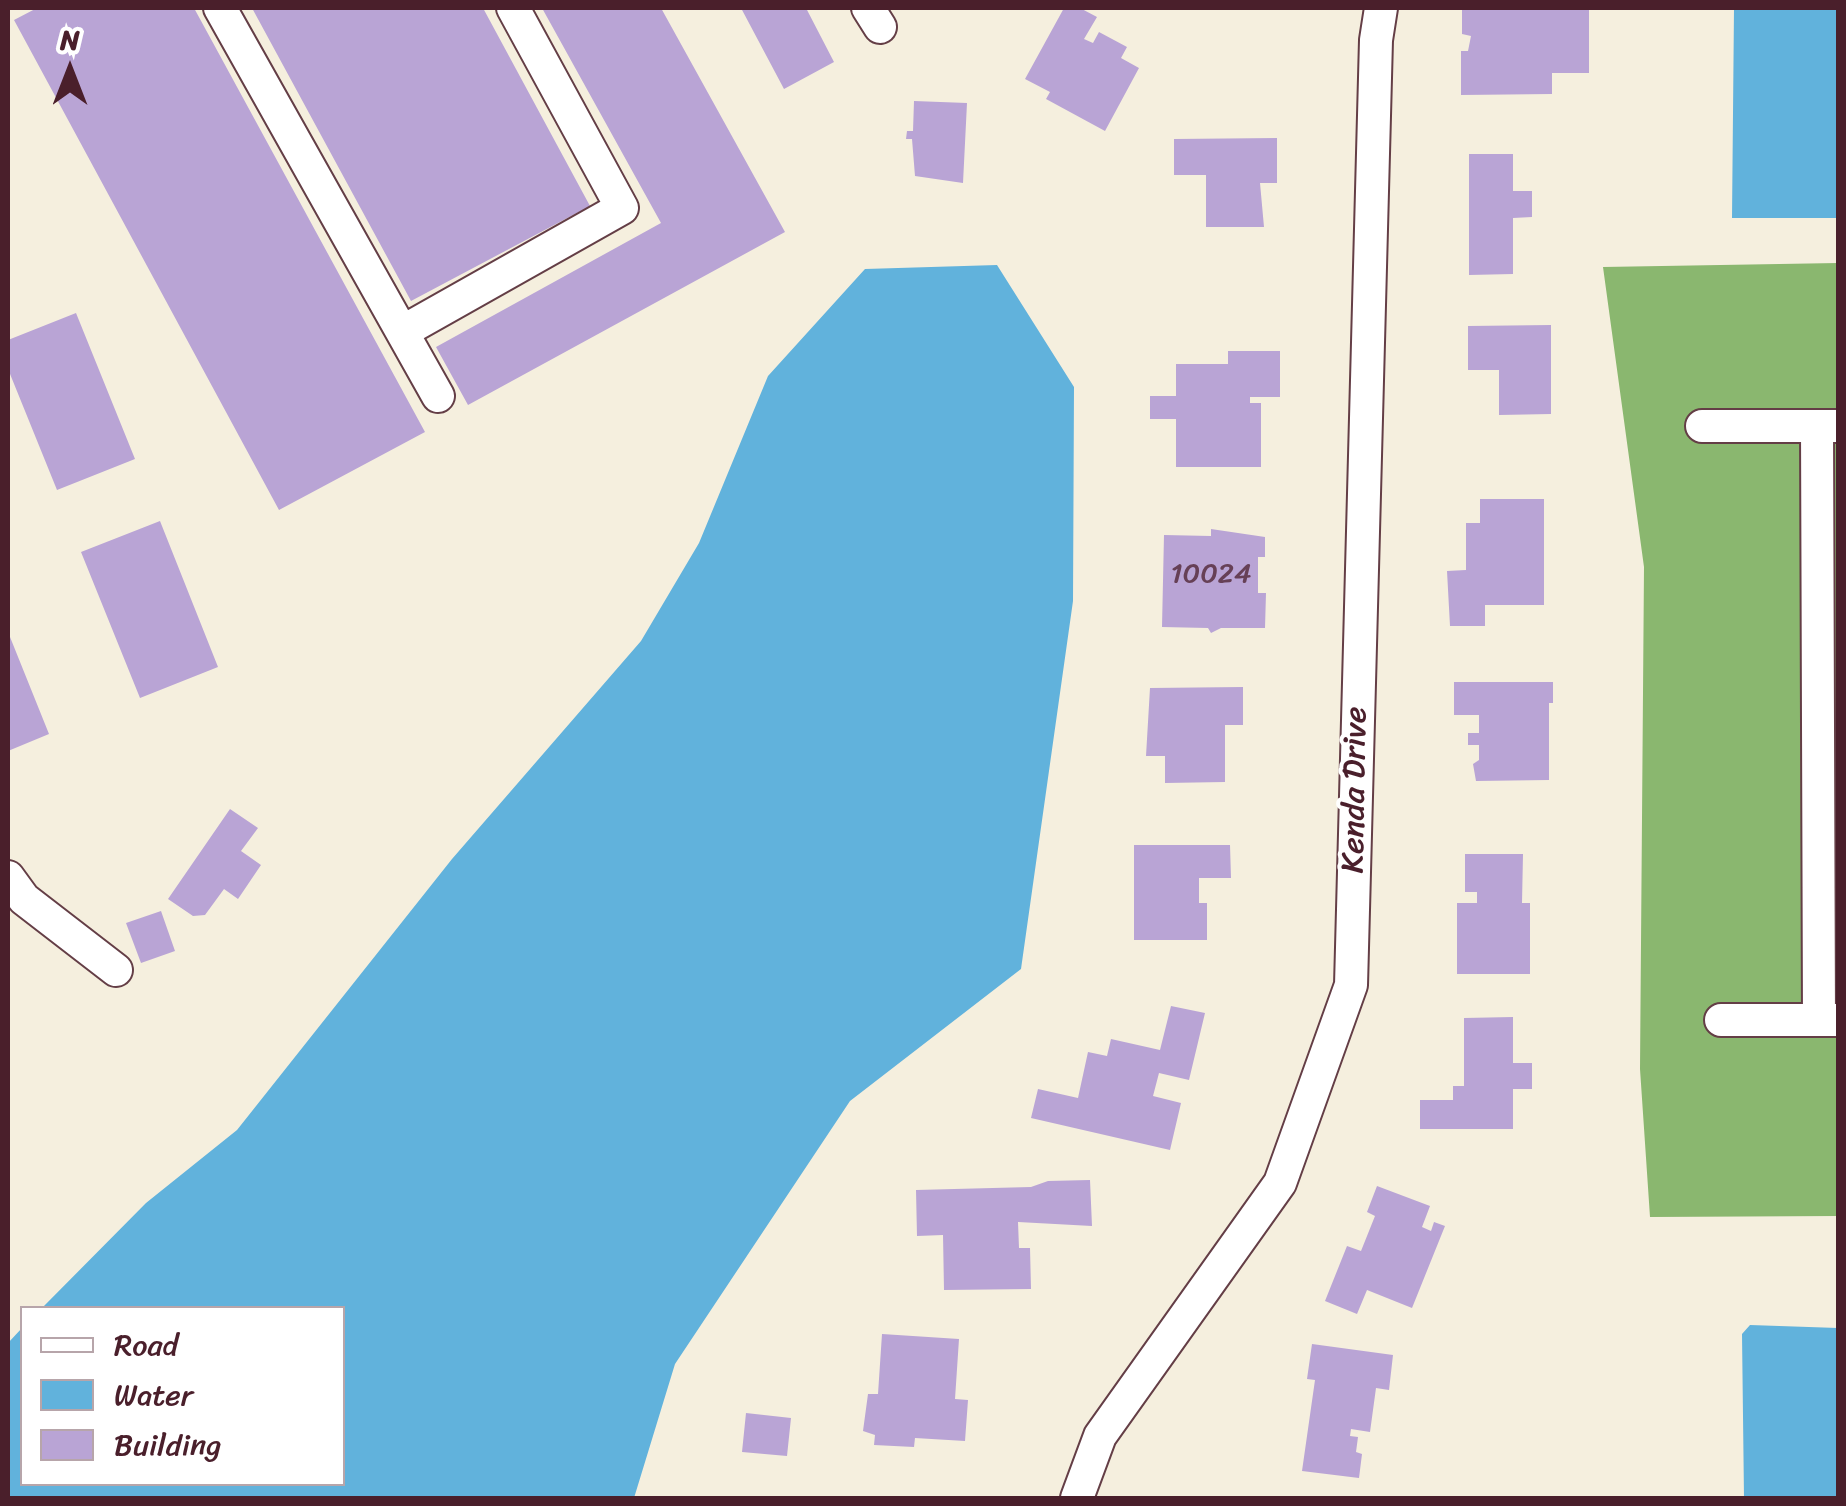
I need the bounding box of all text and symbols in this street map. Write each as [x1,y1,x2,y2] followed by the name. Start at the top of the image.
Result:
[60,15,80,64] text: N
[20,20,120,120] north arrow
[1170,558,1252,592] house number: 10024
[1335,706,1377,874] street label: Kenda Drive
[20,1306,345,1486] legend
[114,1318,178,1372] text: Road
[114,1368,193,1422] text: Water
[114,1418,221,1472] text: Building

